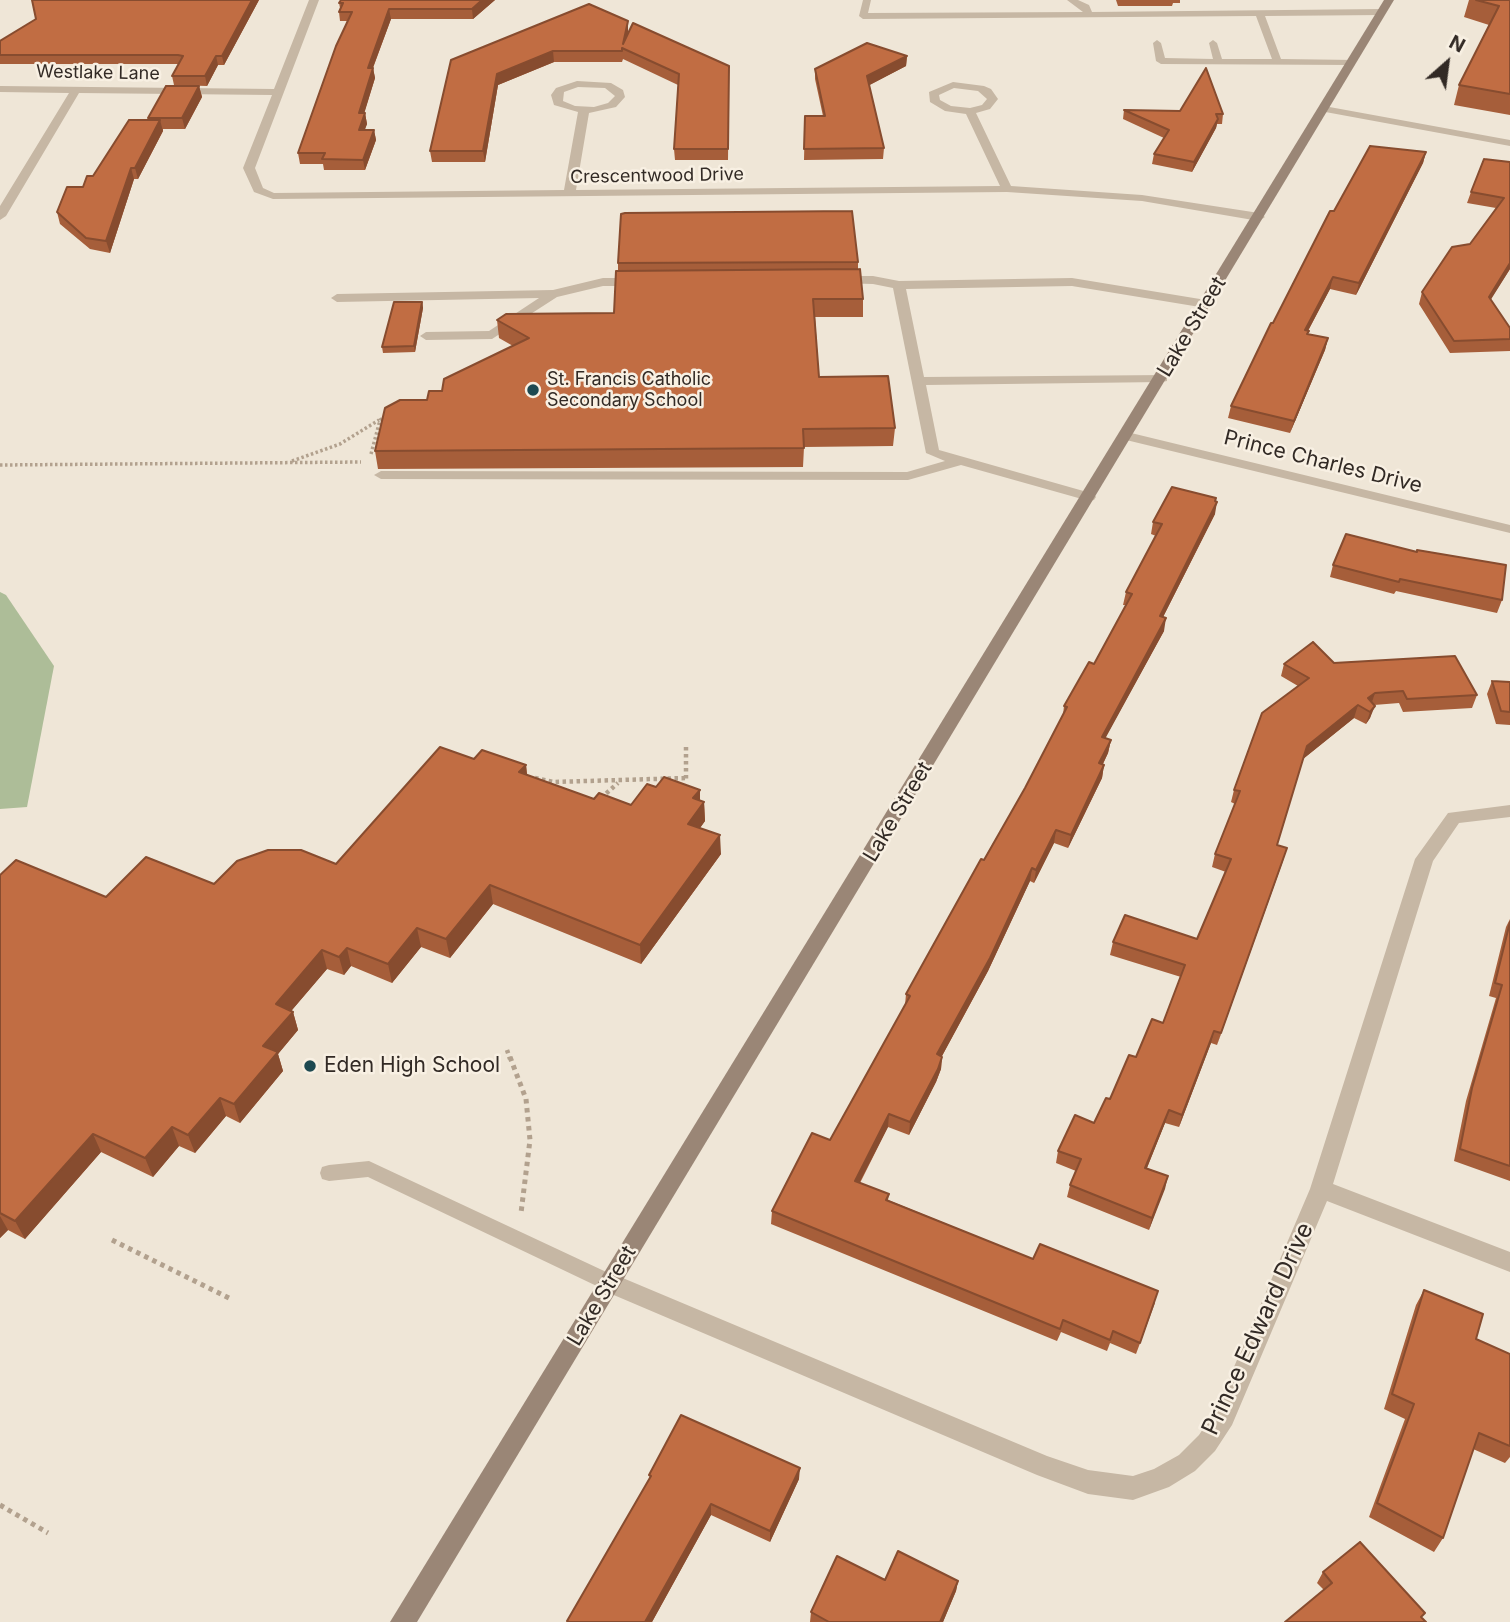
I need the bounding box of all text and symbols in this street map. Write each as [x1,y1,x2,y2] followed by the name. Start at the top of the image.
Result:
[1412,28,1482,98] north arrow
[1445,30,1469,58] text: N
[36,61,160,85] street label: Westlake Lane
[570,164,744,188] street label: Crescentwood Drive
[1152,272,1232,382] street label: Lake Street
[547,369,711,412] place label: St. Francis Catholic Secondary School
[525,382,541,398] marker: St. Francis Catholic Secondary School
[1221,425,1425,499] street label: Prince Charles Drive
[858,757,938,867] street label: Lake Street
[324,1053,500,1079] place label: Eden High School
[302,1058,318,1074] marker: Eden High School
[1196,1218,1320,1440] street label: Prince Edward Drive
[562,1241,642,1351] street label: Lake Street

